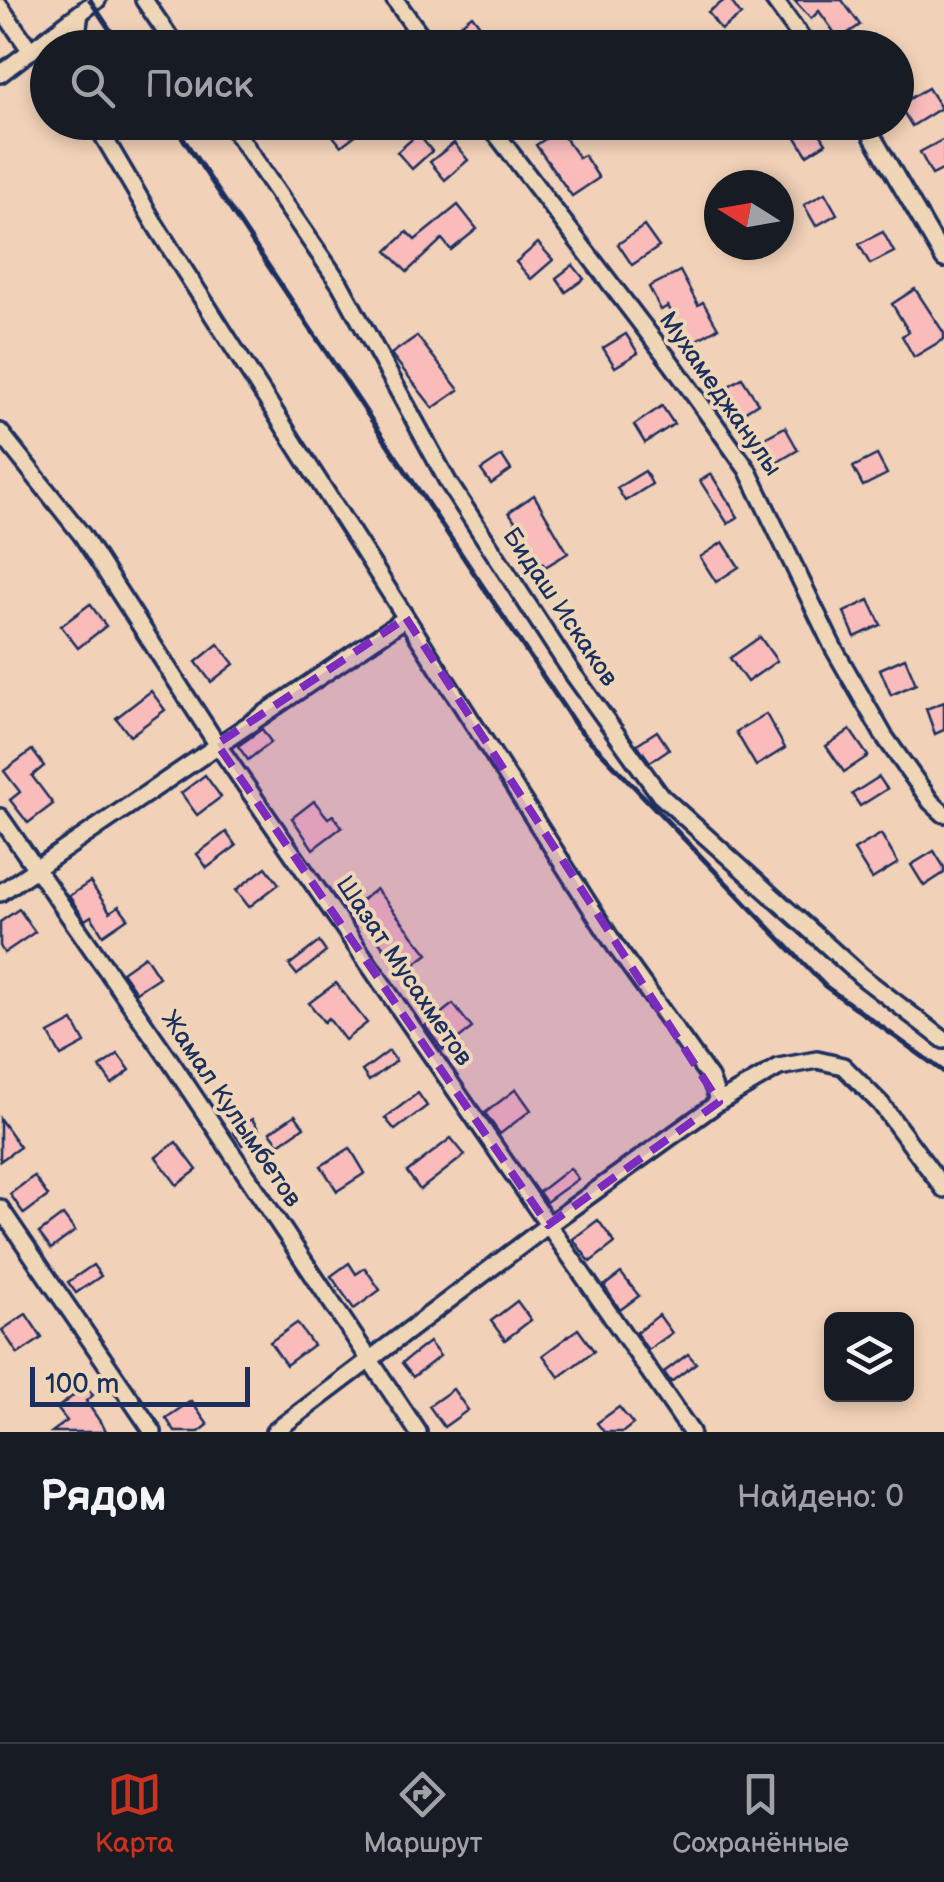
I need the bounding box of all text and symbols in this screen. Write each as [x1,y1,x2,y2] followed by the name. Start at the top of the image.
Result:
[30,30,914,140] search box
[65,58,120,113] icon: search
[145,63,253,108] text: Поиск
[704,170,794,260] north arrow
[652,306,788,482] street label: Мухамеджанулы
[496,522,624,692] street label: Бидаш Искаков
[329,870,479,1072] street label: Шазат Мусахметов
[154,1005,308,1213] street label: Жамал Кулымбетов
[824,1312,914,1402] map controls
[824,1312,914,1402] button: layers
[30,1362,250,1406] scale bar
[45,1368,119,1401] text: 100 m
[40,1472,167,1523] text: Рядом
[737,1478,904,1517] text: Найдено: 0
[95,1767,174,1860] tab: Карта
[363,1767,483,1860] tab: Маршрут
[672,1767,849,1860] tab: Сохранённые

